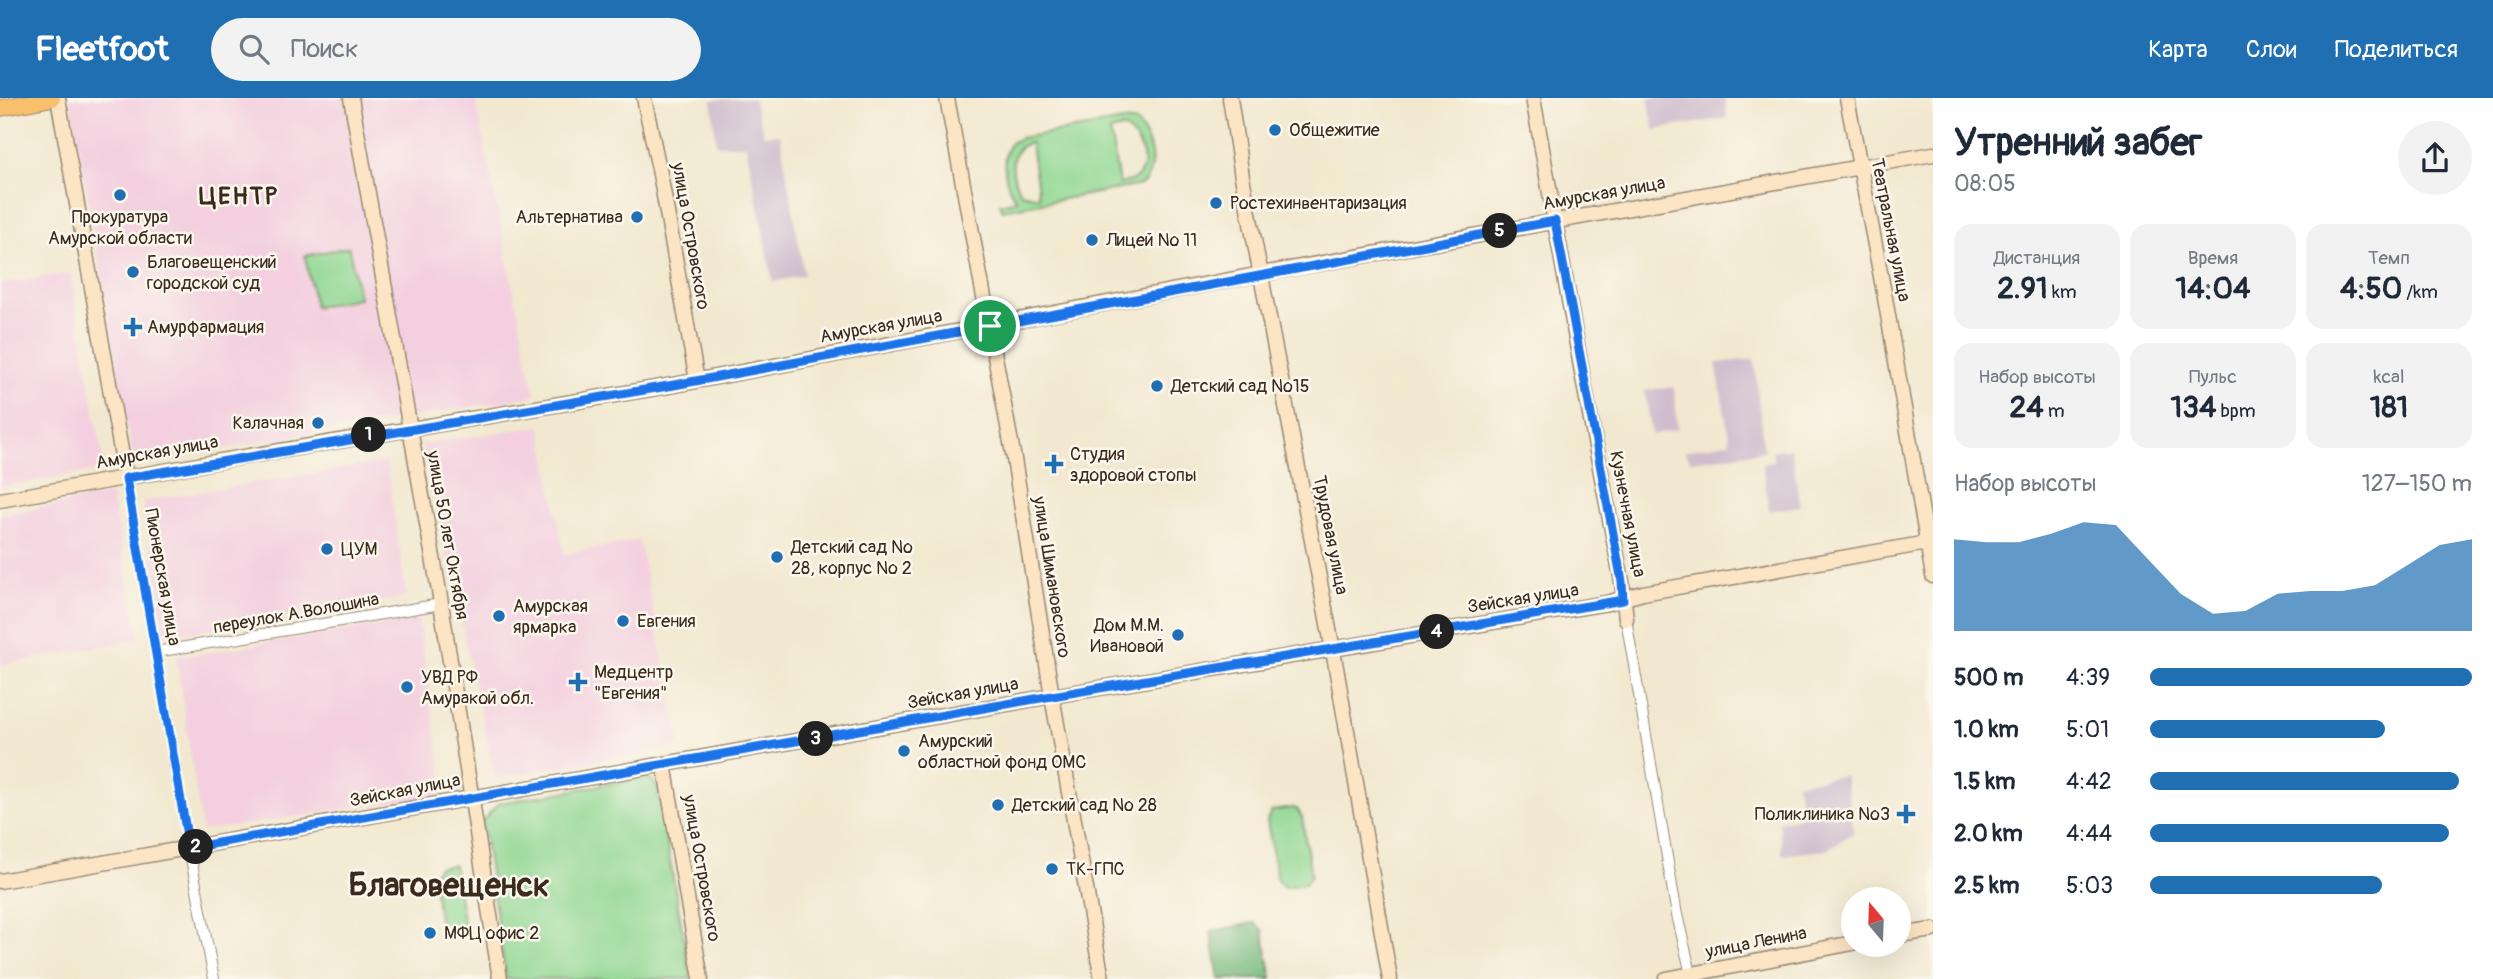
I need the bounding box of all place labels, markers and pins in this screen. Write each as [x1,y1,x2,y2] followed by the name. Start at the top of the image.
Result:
[1289,119,1380,142] place label: Общежитие
[1267,122,1283,138] marker: Общежитие
[112,187,128,203] marker: Прокуратура Амурской области
[1230,192,1407,215] place label: Ростехинвентаризация
[1208,195,1224,211] marker: Ростехинвентаризация
[48,206,192,250] place label: Прокуратура Амурской области
[516,206,623,229] place label: Альтернатива
[629,209,645,225] marker: Альтернатива
[1482,214,1518,248] pin: 5
[1105,229,1197,252] place label: Лицей № 11
[1084,232,1100,248] marker: Лицей № 11
[147,251,277,295] place label: Благовещенский городской суд
[125,264,141,280] marker: Благовещенский городской суд
[960,296,1020,356] pin
[147,316,264,339] place label: Амурфармация
[125,319,141,335] marker: Амурфармация
[1170,375,1310,398] place label: Детский сад №15
[1149,378,1165,394] marker: Детский сад №15
[233,412,304,435] place label: Калачная
[310,415,326,431] marker: Калачная
[352,418,386,452] pin: 1
[1070,443,1197,487] place label: Студия здоровой стопы
[1044,454,1064,474] marker: Студия здоровой стопы
[790,536,913,580] place label: Детский сад № 28, корпус № 2
[341,538,378,561] place label: ЦУМ
[319,541,335,557] marker: ЦУМ
[769,549,785,565] marker: Детский сад № 28, корпус № 2
[513,595,588,639] place label: Амурская ярмарка
[491,608,507,624] marker: Амурская ярмарка
[637,610,696,633] place label: Евгения
[615,613,631,629] marker: Евгения
[1090,614,1164,658] place label: Дом М.М. Ивановой
[1420,614,1454,650] pin: 4
[1170,627,1186,643] marker: Дом М.М. Ивановой
[594,661,673,705] place label: Медцентр "Евгения"
[421,666,534,710] place label: УВД РФ Амуракой обл.
[568,672,588,692] marker: Медцентр "Евгения"
[399,679,415,695] marker: УВД РФ Амуракой обл.
[798,722,834,756] pin: 3
[918,730,1086,774] place label: Амурский областной фонд ОМС
[896,743,912,759] marker: Амурский областной фонд ОМС
[1011,794,1157,817] place label: Детский сад № 28
[990,797,1006,813] marker: Детский сад № 28
[1755,803,1890,826] place label: Поликлиника №3
[1896,804,1916,824] marker: Поликлиника №3
[178,830,214,864] pin: 2
[1066,858,1125,881] place label: ТК-ГПС
[1044,861,1060,877] marker: ТК-ГПС
[444,922,539,945] place label: МФЦ офис 2
[422,925,438,941] marker: МФЦ офис 2

